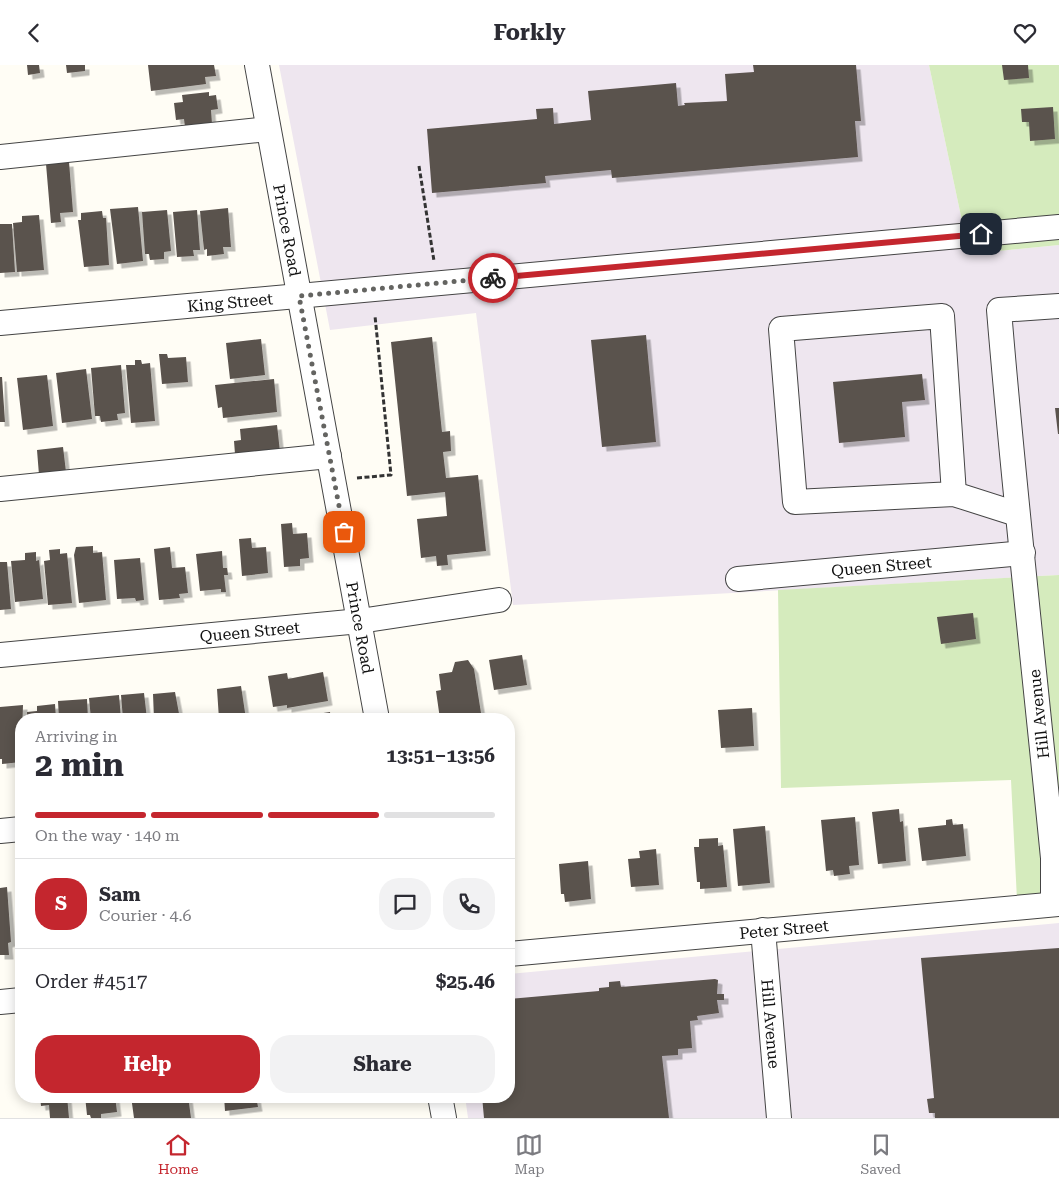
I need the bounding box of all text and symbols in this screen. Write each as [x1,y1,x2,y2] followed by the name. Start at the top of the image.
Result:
[20,19,48,47] icon: back
[1011,19,1039,47] icon: heart
[493,20,566,45] text: Forkly
[270,183,305,278] street label: Prince Road
[960,213,1002,255] pin
[967,220,995,248] icon: home
[468,253,518,303] courier
[479,264,507,292] icon: bike
[186,289,274,315] street label: King Street
[323,511,365,553] pin
[330,518,358,546] icon: bag
[830,552,932,580] street label: Queen Street
[342,580,378,675] street label: Prince Road
[199,617,301,646] street label: Queen Street
[1025,668,1053,760] street label: Hill Avenue
[35,727,118,746] text: Arriving in
[386,744,495,767] text: 13:51–13:56
[35,746,124,784] text: 2 min
[35,826,180,845] text: On the way · 140 m
[379,878,431,930] button: chat
[443,878,495,930] button: phone
[99,883,141,906] text: Sam
[55,892,67,915] text: S
[99,906,192,925] text: Courier · 4.6
[738,915,830,943] street label: Peter Street
[35,970,147,993] text: Order #4517
[436,970,495,993] text: $25.46
[758,978,784,1069] street label: Hill Avenue
[35,1035,260,1093] button: Help
[270,1035,495,1093] button: Share
[158,1131,199,1177] tab: Home
[515,1131,544,1177] tab: Map
[860,1131,901,1177] tab: Saved

